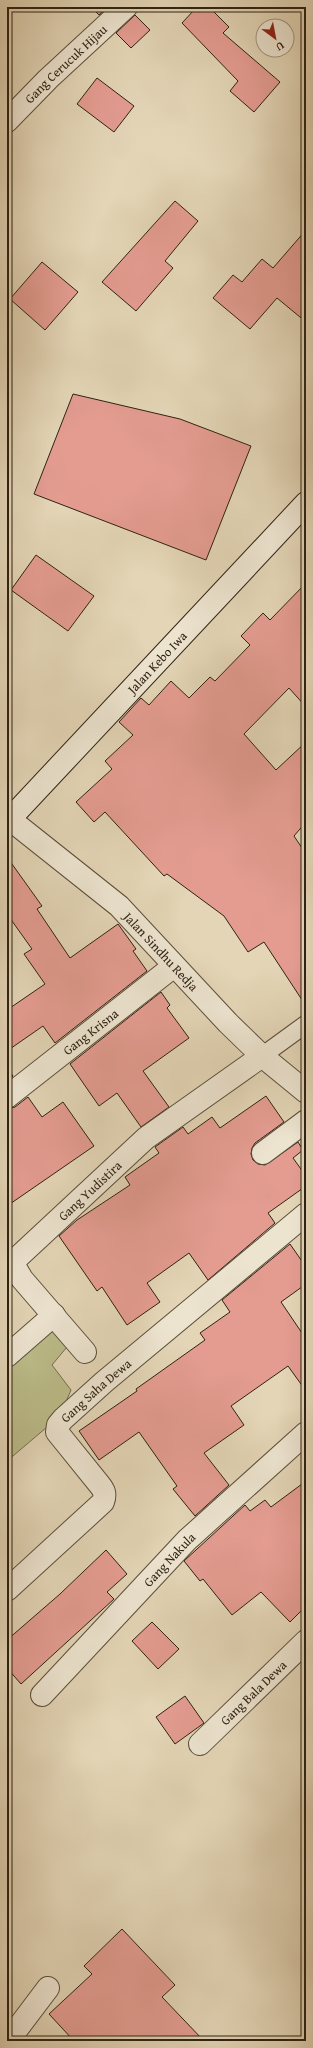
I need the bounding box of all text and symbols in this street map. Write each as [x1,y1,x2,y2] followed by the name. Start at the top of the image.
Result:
[255,18,295,58] north arrow
[20,20,111,108] street label: Gang Cerucuk Hijau
[272,38,288,56] text: U
[122,626,192,700] street label: Jalan Kebo Iwa
[118,906,203,996] street label: Jalan Sindhu Redja
[59,1004,123,1060] street label: Gang Krisna
[54,1156,127,1225] street label: Gang Yudistira
[56,1354,136,1427] street label: Gang Saha Dewa
[139,1527,200,1591] street label: Gang Nakula
[216,1655,291,1730] street label: Gang Bala Dewa

